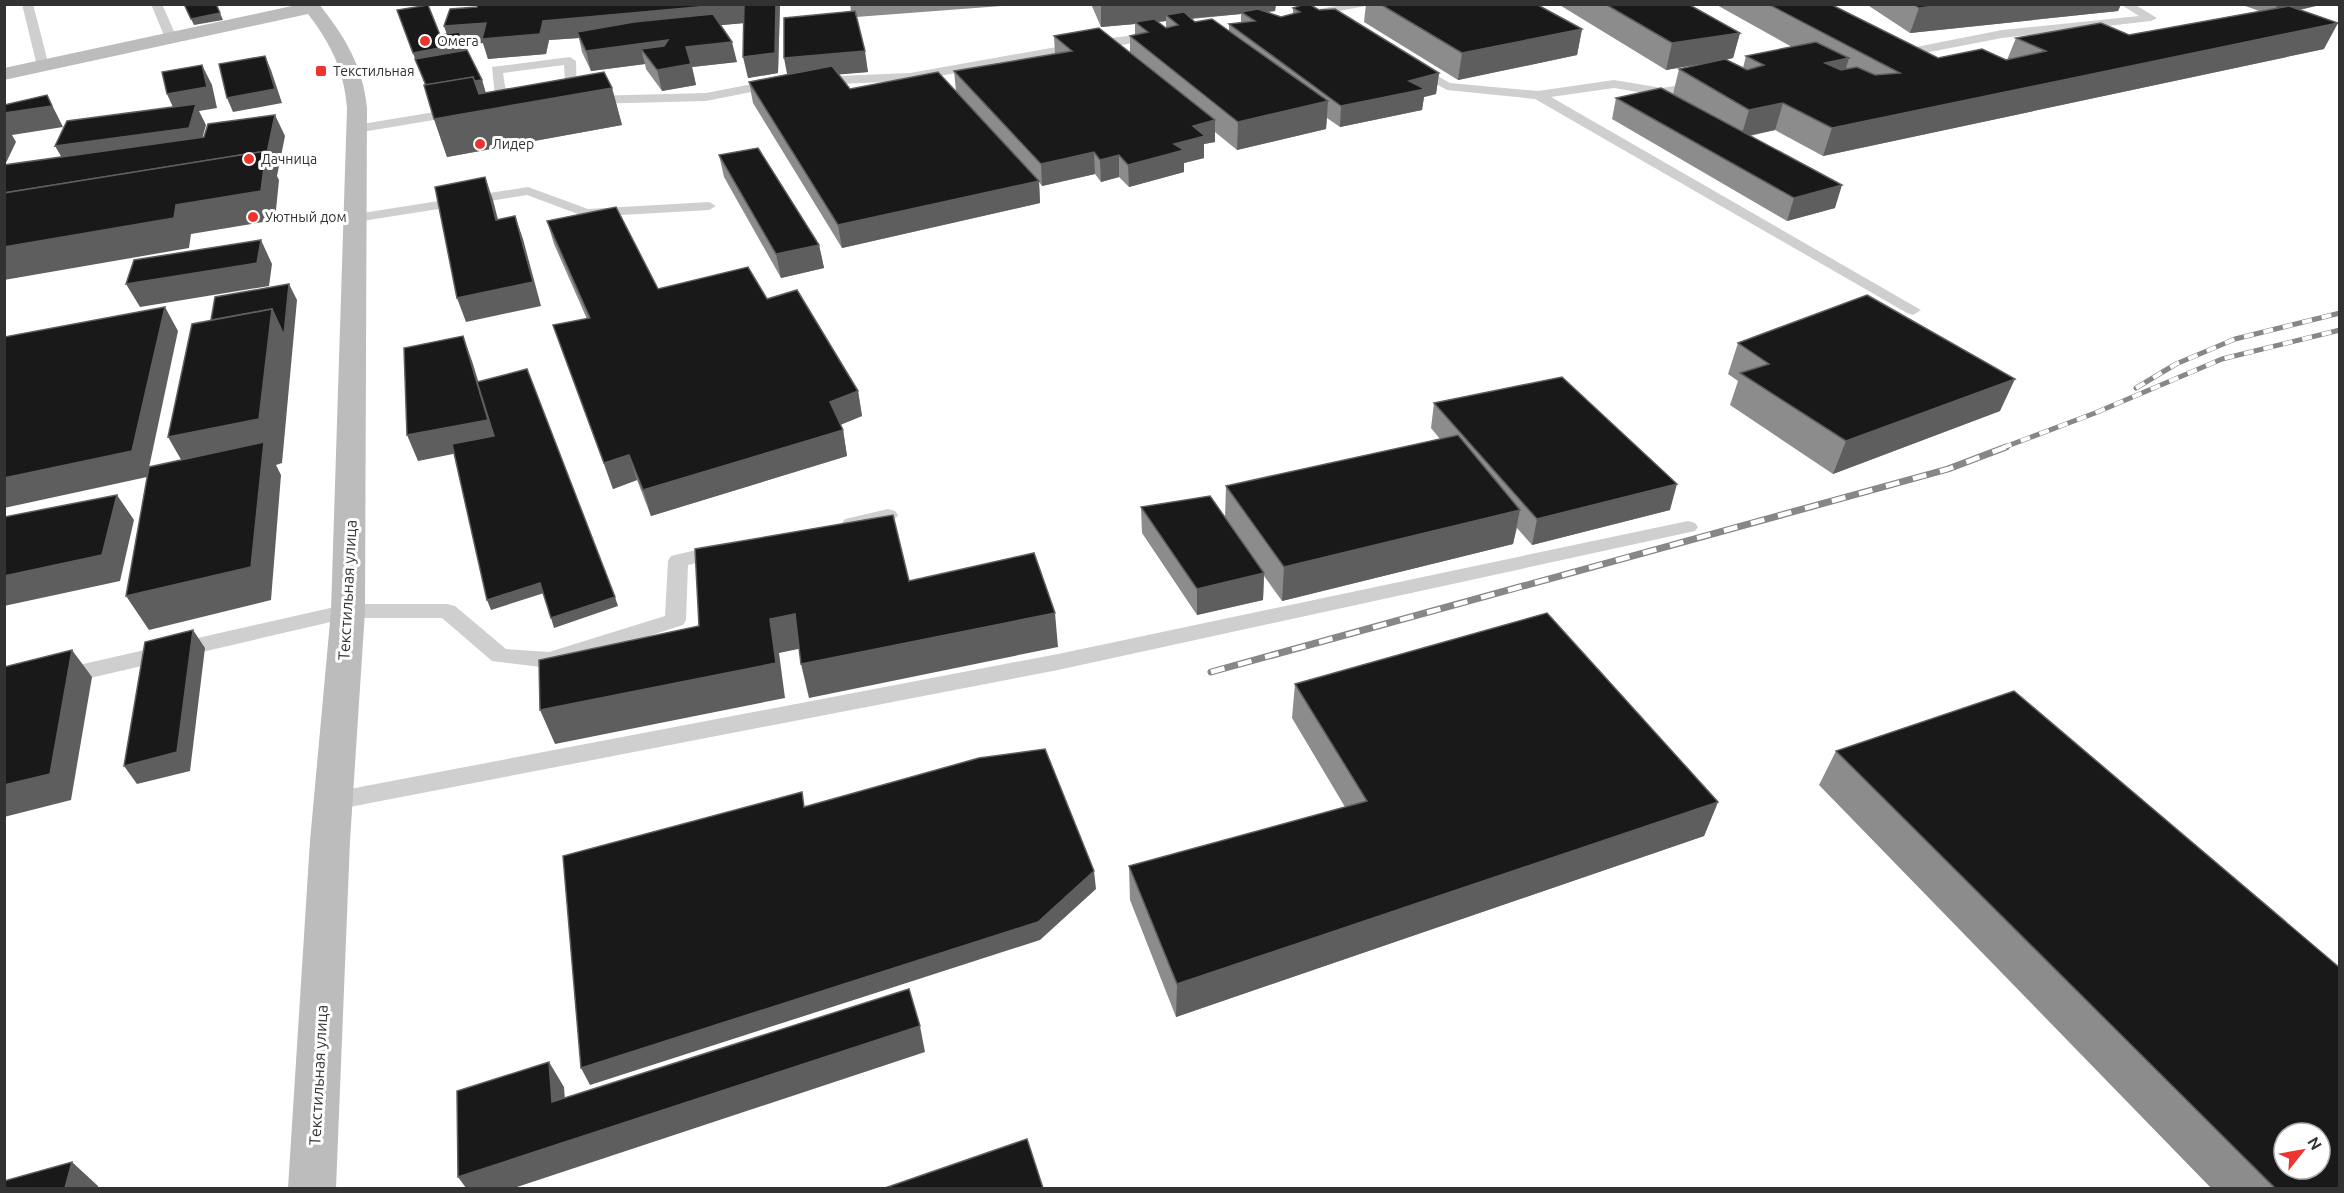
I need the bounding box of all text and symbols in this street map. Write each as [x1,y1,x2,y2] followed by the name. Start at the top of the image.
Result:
[437,33,479,49] place label: Омега
[418,34,432,48] marker: Омега
[333,63,414,79] place label: Текстильная
[314,64,328,78] marker: Текстильная
[492,136,534,152] place label: Лидер
[473,137,487,151] marker: Лидер
[261,151,317,167] place label: Дачница
[242,152,256,166] marker: Дачница
[265,209,347,225] place label: Уютный дом
[246,210,260,224] marker: Уютный дом
[334,519,360,661] street label: Текстильная улица
[305,1004,331,1146] street label: Текстильная улица
[2272,1121,2332,1181] north arrow
[2304,1134,2326,1153] text: N

